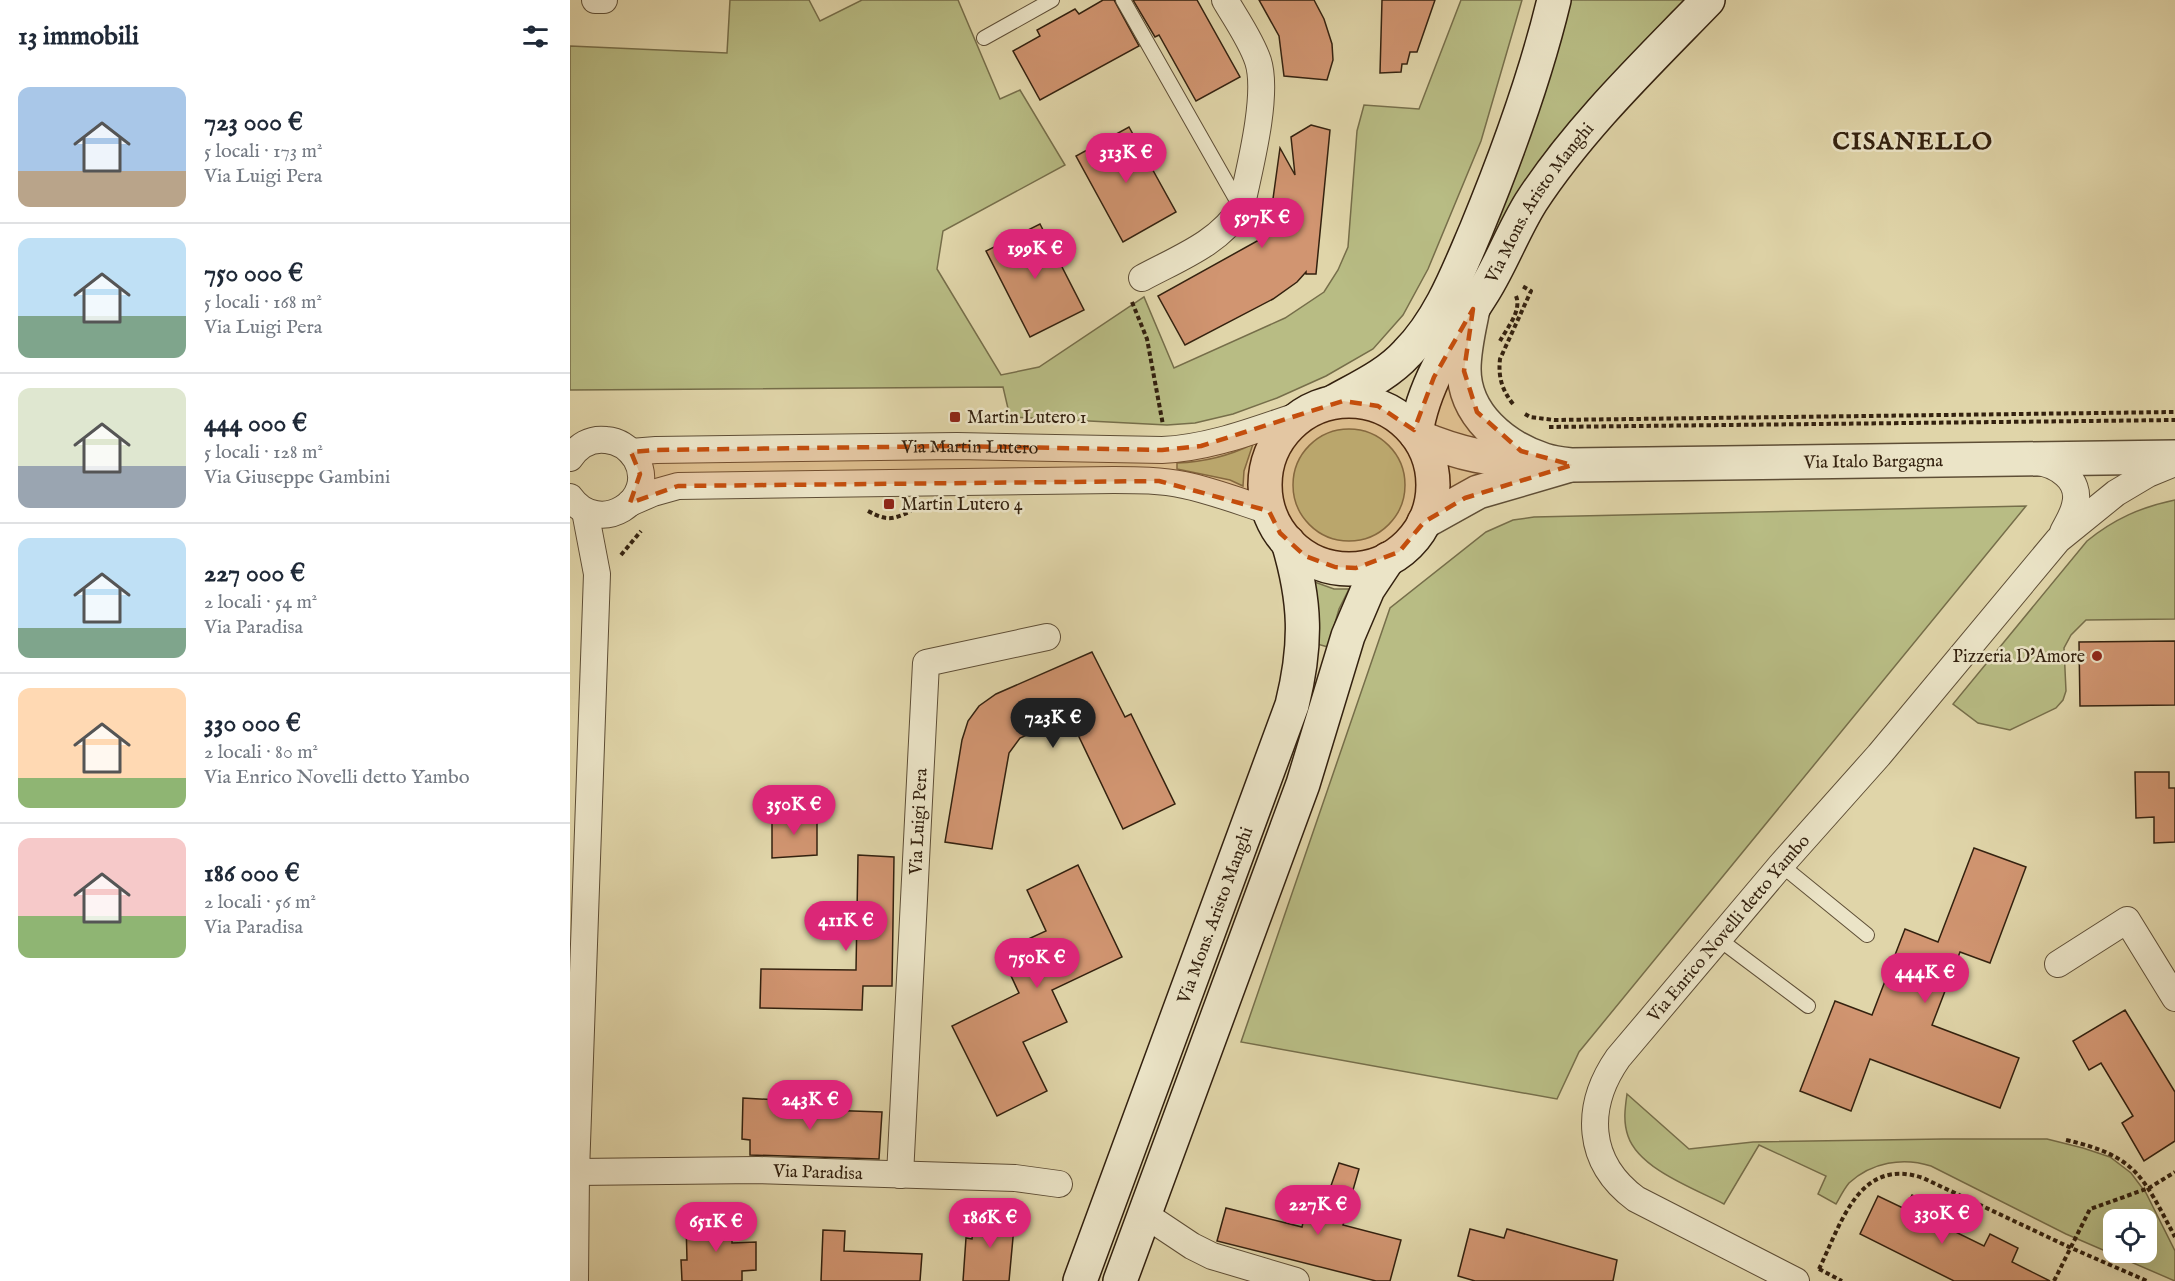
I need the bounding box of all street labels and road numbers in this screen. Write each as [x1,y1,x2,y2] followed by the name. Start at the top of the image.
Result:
[1480,118,1600,289] street label: Via Mons. Aristo Manghi
[900,436,1039,461] street label: Via Martin Lutero
[1802,450,1943,475] street label: Via Italo Bargagna
[905,767,934,876] street label: Via Luigi Pera
[1173,824,1259,1008] street label: Via Mons. Aristo Manghi
[1643,830,1816,1028] street label: Via Enrico Novelli detto Yambo
[772,1160,863,1186] street label: Via Paradisa

